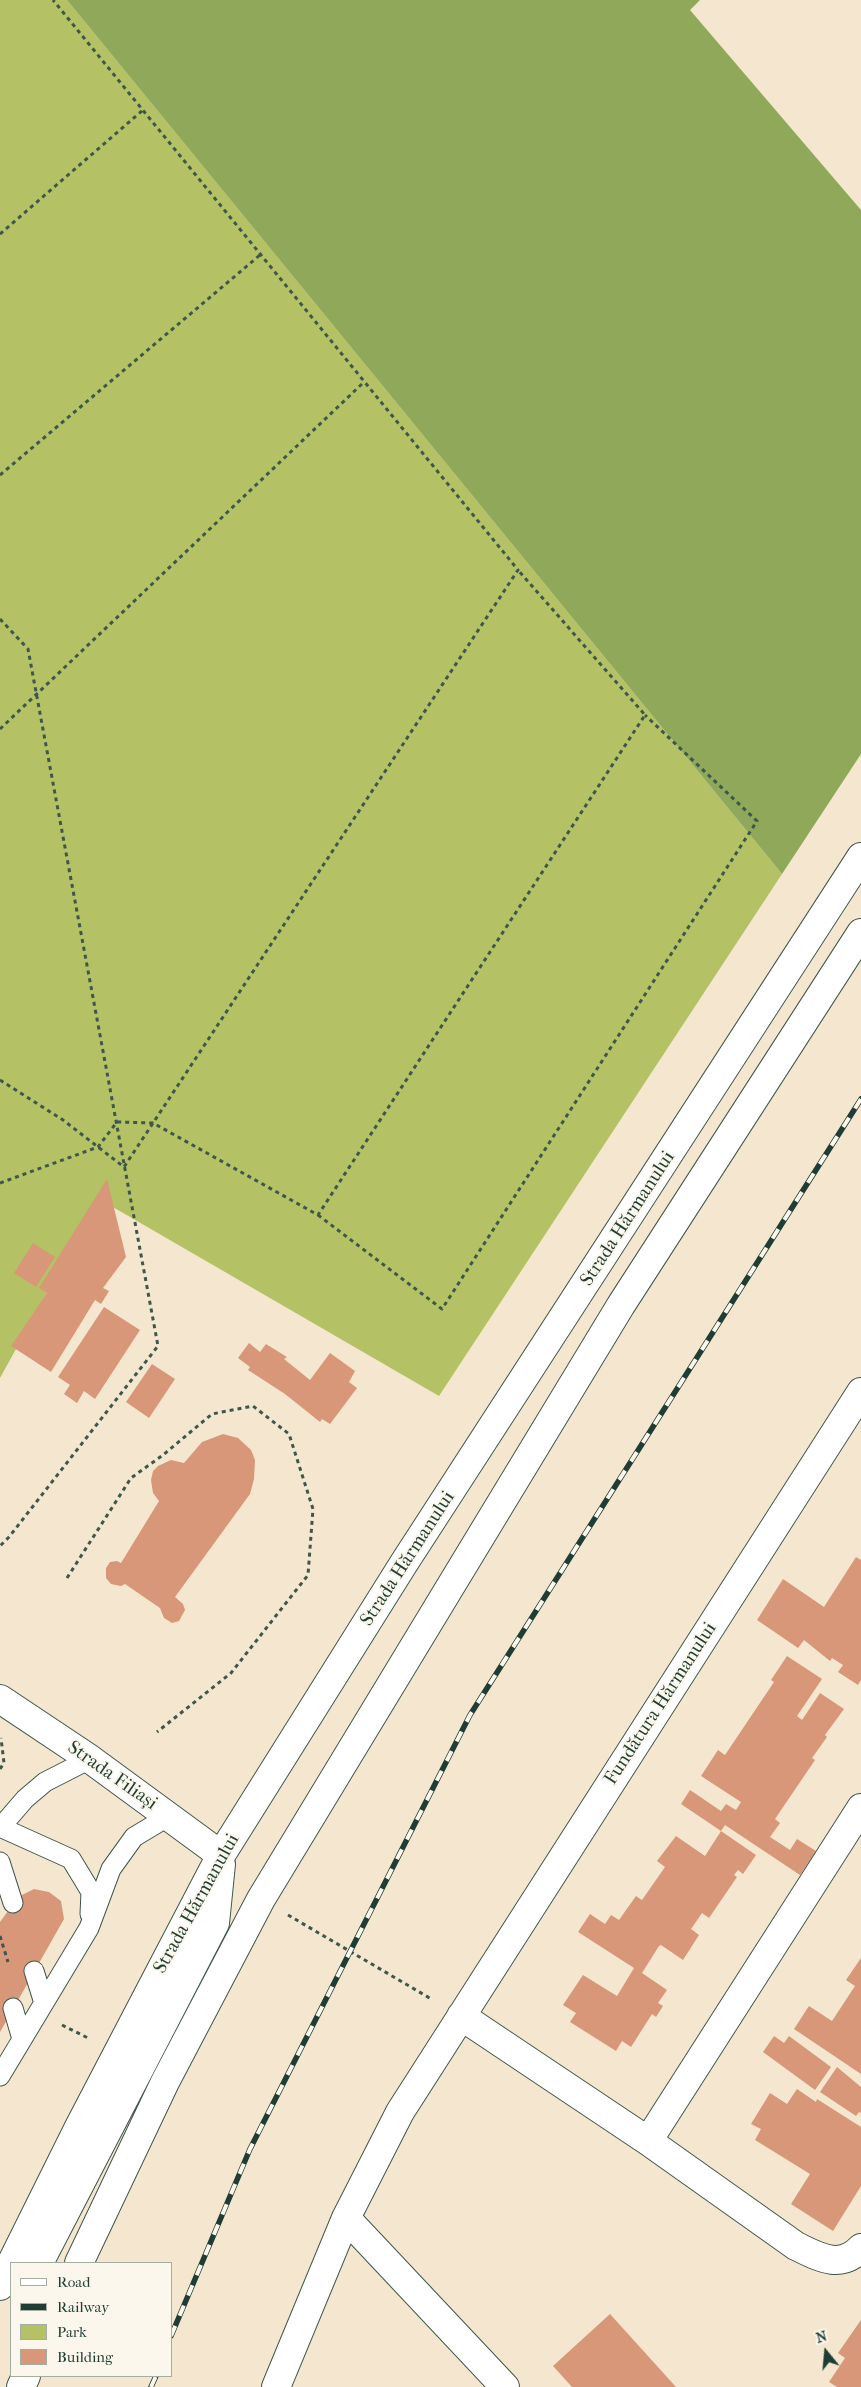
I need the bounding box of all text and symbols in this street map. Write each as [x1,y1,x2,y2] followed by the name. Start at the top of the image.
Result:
[576,1147,680,1291] street label: Strada Hărmanului
[356,1487,460,1631] street label: Strada Hărmanului
[600,1619,722,1789] street label: Fundătura Hărmanului
[63,1737,161,1815] street label: Strada Filiași
[149,1830,245,1978] street label: Strada Hărmanului
[10,2262,172,2377] legend
[57,2273,90,2291] text: Road
[57,2298,109,2316] text: Railway
[57,2323,87,2341] text: Park
[801,2327,851,2377] north arrow
[814,2327,829,2347] text: N
[57,2348,113,2366] text: Building

